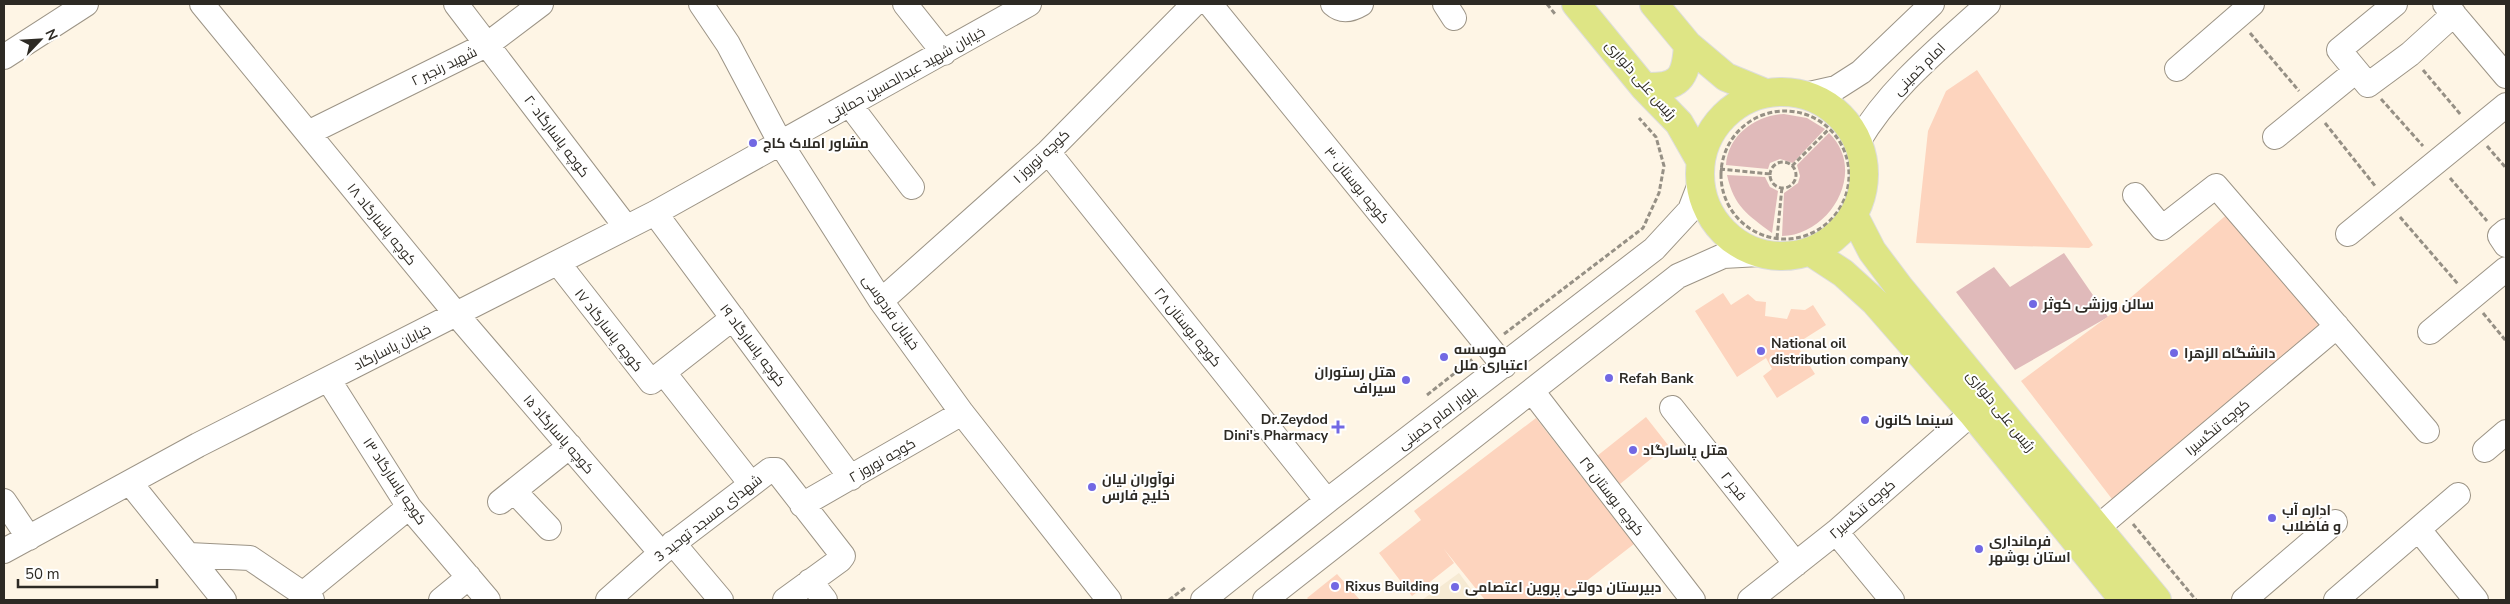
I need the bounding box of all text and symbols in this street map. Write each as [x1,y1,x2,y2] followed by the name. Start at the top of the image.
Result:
[15,15,65,65] north arrow
[822,23,989,126] street label: خیابان شهید عبدالحسین حمایتی
[41,26,62,43] text: N
[1601,36,1681,124] street label: رئیس علی دلواری
[1889,39,1950,100] street label: امام خمینی
[408,42,480,91] street label: شهید رنجبر ۲
[519,91,594,181] street label: کوچه پاسارگاد ۲۰
[1009,125,1074,188] street label: کوچه نوروز ۱
[763,134,869,153] place label: مشاور املاک کاج
[747,137,759,149] marker: مشاور املاک کاج
[1320,143,1394,228] street label: کوچه بوستان ۳۰
[343,179,421,269] street label: کوچه پاسارگاد ۱۸
[858,271,924,354] street label: خیابان فردوسی
[1150,284,1226,371] street label: کوچه بوستان ۲۸
[570,285,647,376] street label: کوچه پاسارگاد ۱۷
[2042,295,2154,314] place label: سالن ورزشی کوثر
[2027,298,2039,310] marker: سالن ورزشی کوثر
[715,300,790,391] street label: کوچه پاسارگاد ۱۹
[350,320,434,375] street label: خیابان پاسارگاد
[1771,334,1909,369] place label: National oil distribution company
[1454,340,1528,375] place label: موسسه اعتباری ملل
[2184,344,2275,363] place label: دانشگاه الزهرا
[1755,345,1767,357] marker: National oil distribution company
[2168,347,2180,359] marker: دانشگاه الزهرا
[1438,351,1450,363] marker: موسسه اعتباری ملل
[1314,363,1396,398] place label: هتل رستوران سیراف
[1962,367,2039,456] street label: رئیس علی دلواری
[1619,369,1694,388] place label: Refah Bank
[1603,372,1615,384] marker: Refah Bank
[1400,374,1412,386] marker: هتل رستوران سیراف
[1394,382,1481,454] street label: بلوار امام خمینی
[519,391,598,478] street label: کوچه پاسارگاد ۱۵
[2181,395,2254,460] street label: کوچه تنگسیر۱
[1224,410,1329,445] place label: Dr.Zeydod Dini's Pharmacy
[1875,411,1953,430] place label: سینما کانون
[1859,414,1871,426] marker: سینما کانون
[1332,421,1344,433] marker: Dr.Zeydod Dini's Pharmacy
[358,434,431,529] street label: کوچه پاسارگاد ۱۳
[845,434,919,487] street label: کوچه نوروز ۲
[1643,441,1728,461] place label: هتل پاسارگاد
[1627,444,1639,456] marker: هتل پاسارگاد
[1575,453,1649,540] street label: کوچه بوستان ۲۹
[1716,468,1751,505] street label: فجر ۲
[650,470,766,567] street label: شهدای مسجد توحید 3
[1102,470,1175,505] place label: نوآوران لیان خلیج فارس
[1825,475,1899,543] street label: کوچه تنگسیر۲
[1086,481,1098,493] marker: نوآوران لیان خلیج فارس
[2282,501,2341,536] place label: اداره آب و فاضلاب
[2266,512,2278,524] marker: اداره آب و فاضلاب
[1988,532,2071,567] place label: فرمانداری استان بوشهر
[1973,543,1985,555] marker: فرمانداری استان بوشهر
[18,556,156,588] scale bar
[25,564,60,584] text: 50 m
[1345,577,1439,596] place label: Rixus Building
[1465,578,1662,598] place label: دبیرستان دولتی پروین اعتصامی
[1329,580,1341,592] marker: Rixus Building
[1449,581,1461,593] marker: دبیرستان دولتی پروین اعتصامی

